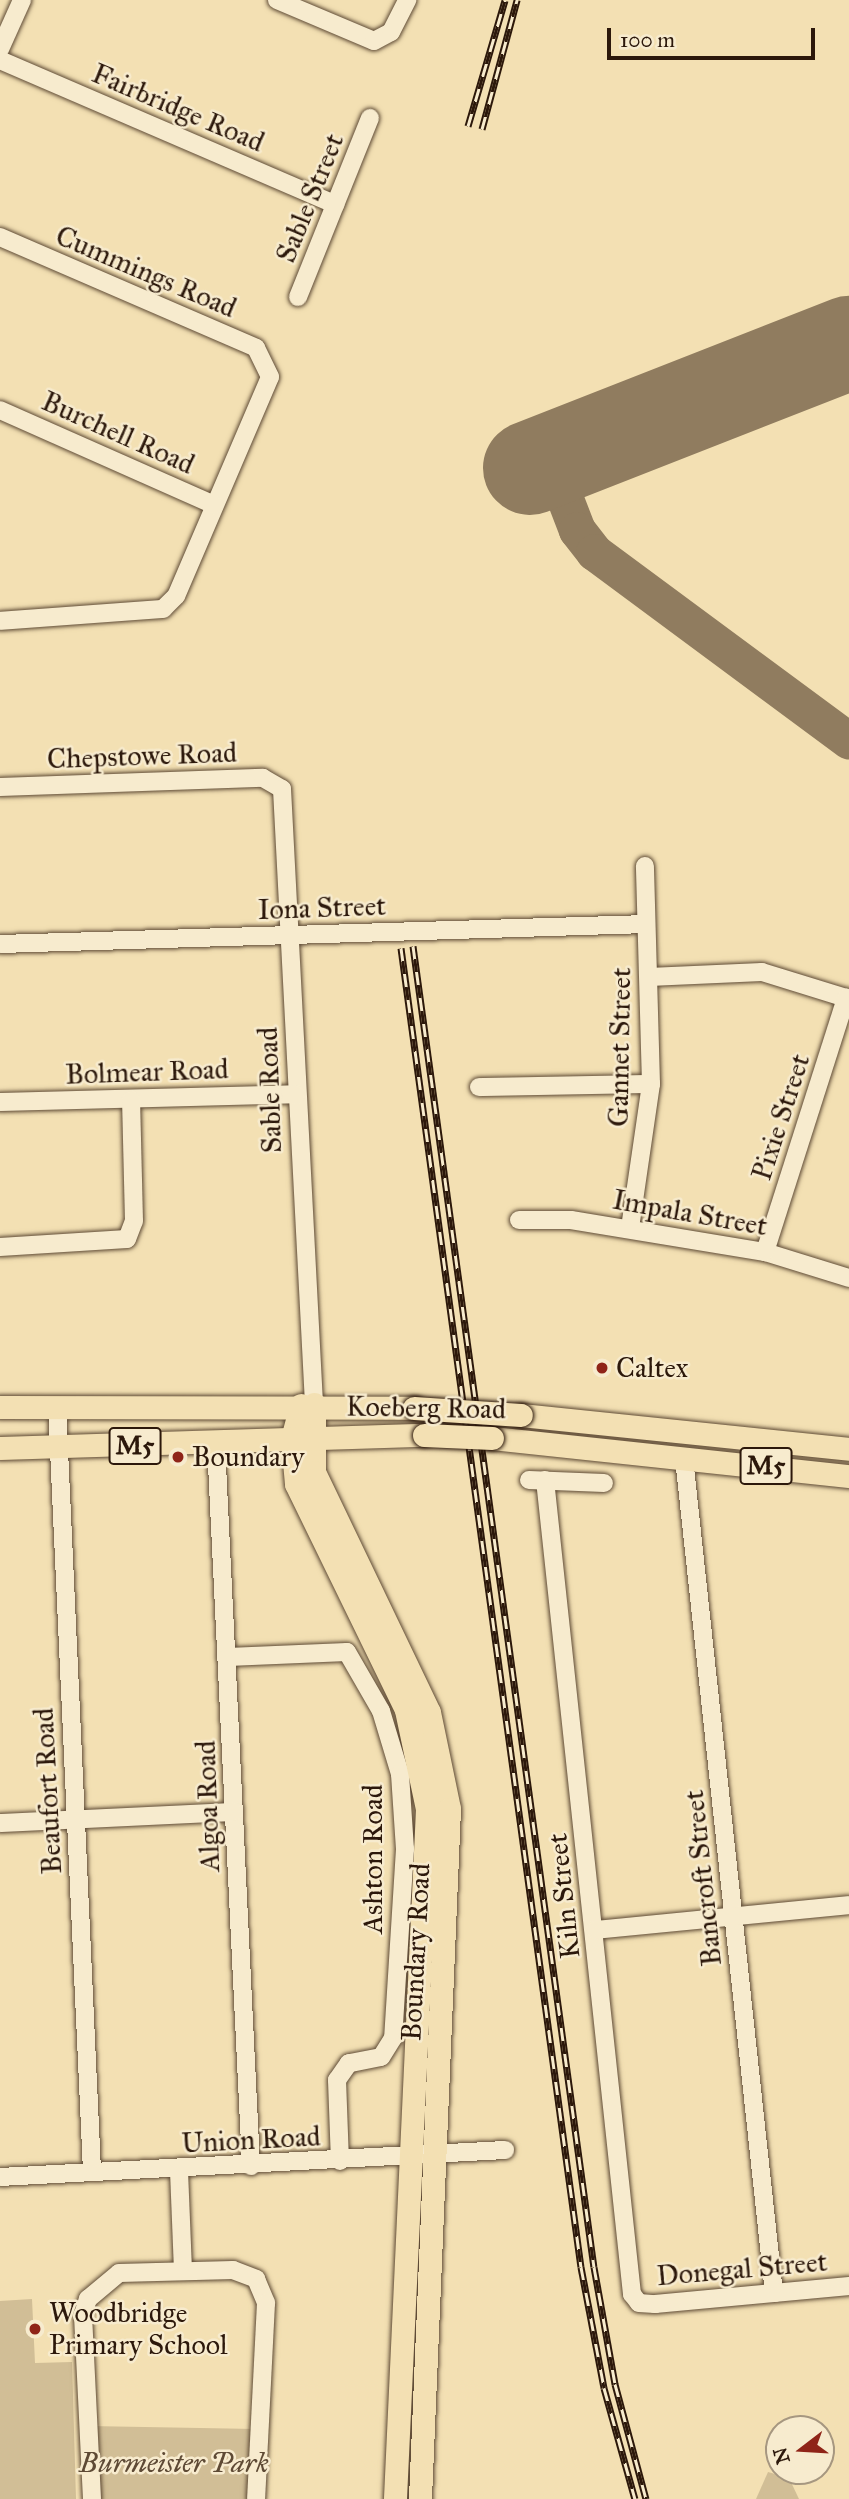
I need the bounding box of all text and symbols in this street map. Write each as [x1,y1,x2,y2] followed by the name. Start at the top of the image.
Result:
[611,14,819,58] scale bar
[620,27,675,53] text: 100 m
[87,57,269,159] street label: Fairbridge Road
[269,129,351,267] street label: Sable Street
[51,219,241,325] street label: Cummings Road
[36,384,200,482] street label: Burchell Road
[46,736,238,776] street label: Chepstowe Road
[257,889,387,927] street label: Iona Street
[602,967,638,1127] street label: Gannet Street
[251,1026,289,1154] street label: Sable Road
[745,1050,817,1184] street label: Pixie Street
[65,1052,229,1092] street label: Bolmear Road
[610,1183,770,1243] street label: Impala Street
[616,1351,688,1385] place label: Caltex
[594,1360,610,1376] marker: Caltex
[346,1390,506,1426] street label: Koeberg Road
[107,1424,163,1469] road number: M5
[192,1440,304,1474] place label: Boundary
[738,1443,794,1488] road number: M5
[170,1449,186,1465] marker: Boundary
[27,1707,69,1875] street label: Beaufort Road
[189,1740,227,1872] street label: Algoa Road
[356,1784,390,1934] street label: Ashton Road
[677,1788,729,1968] street label: Bancroft Street
[541,1832,587,1960] street label: Kiln Street
[395,1862,437,2042] street label: Boundary Road
[181,2120,321,2160] street label: Union Road
[655,2245,829,2293] street label: Donegal Street
[49,2296,228,2362] place label: Woodbridge Primary School
[27,2321,43,2337] marker: Woodbridge Primary School
[765,2415,835,2485] north arrow
[768,2445,795,2467] text: N
[79,2446,269,2480] park label: Burmeister Park

